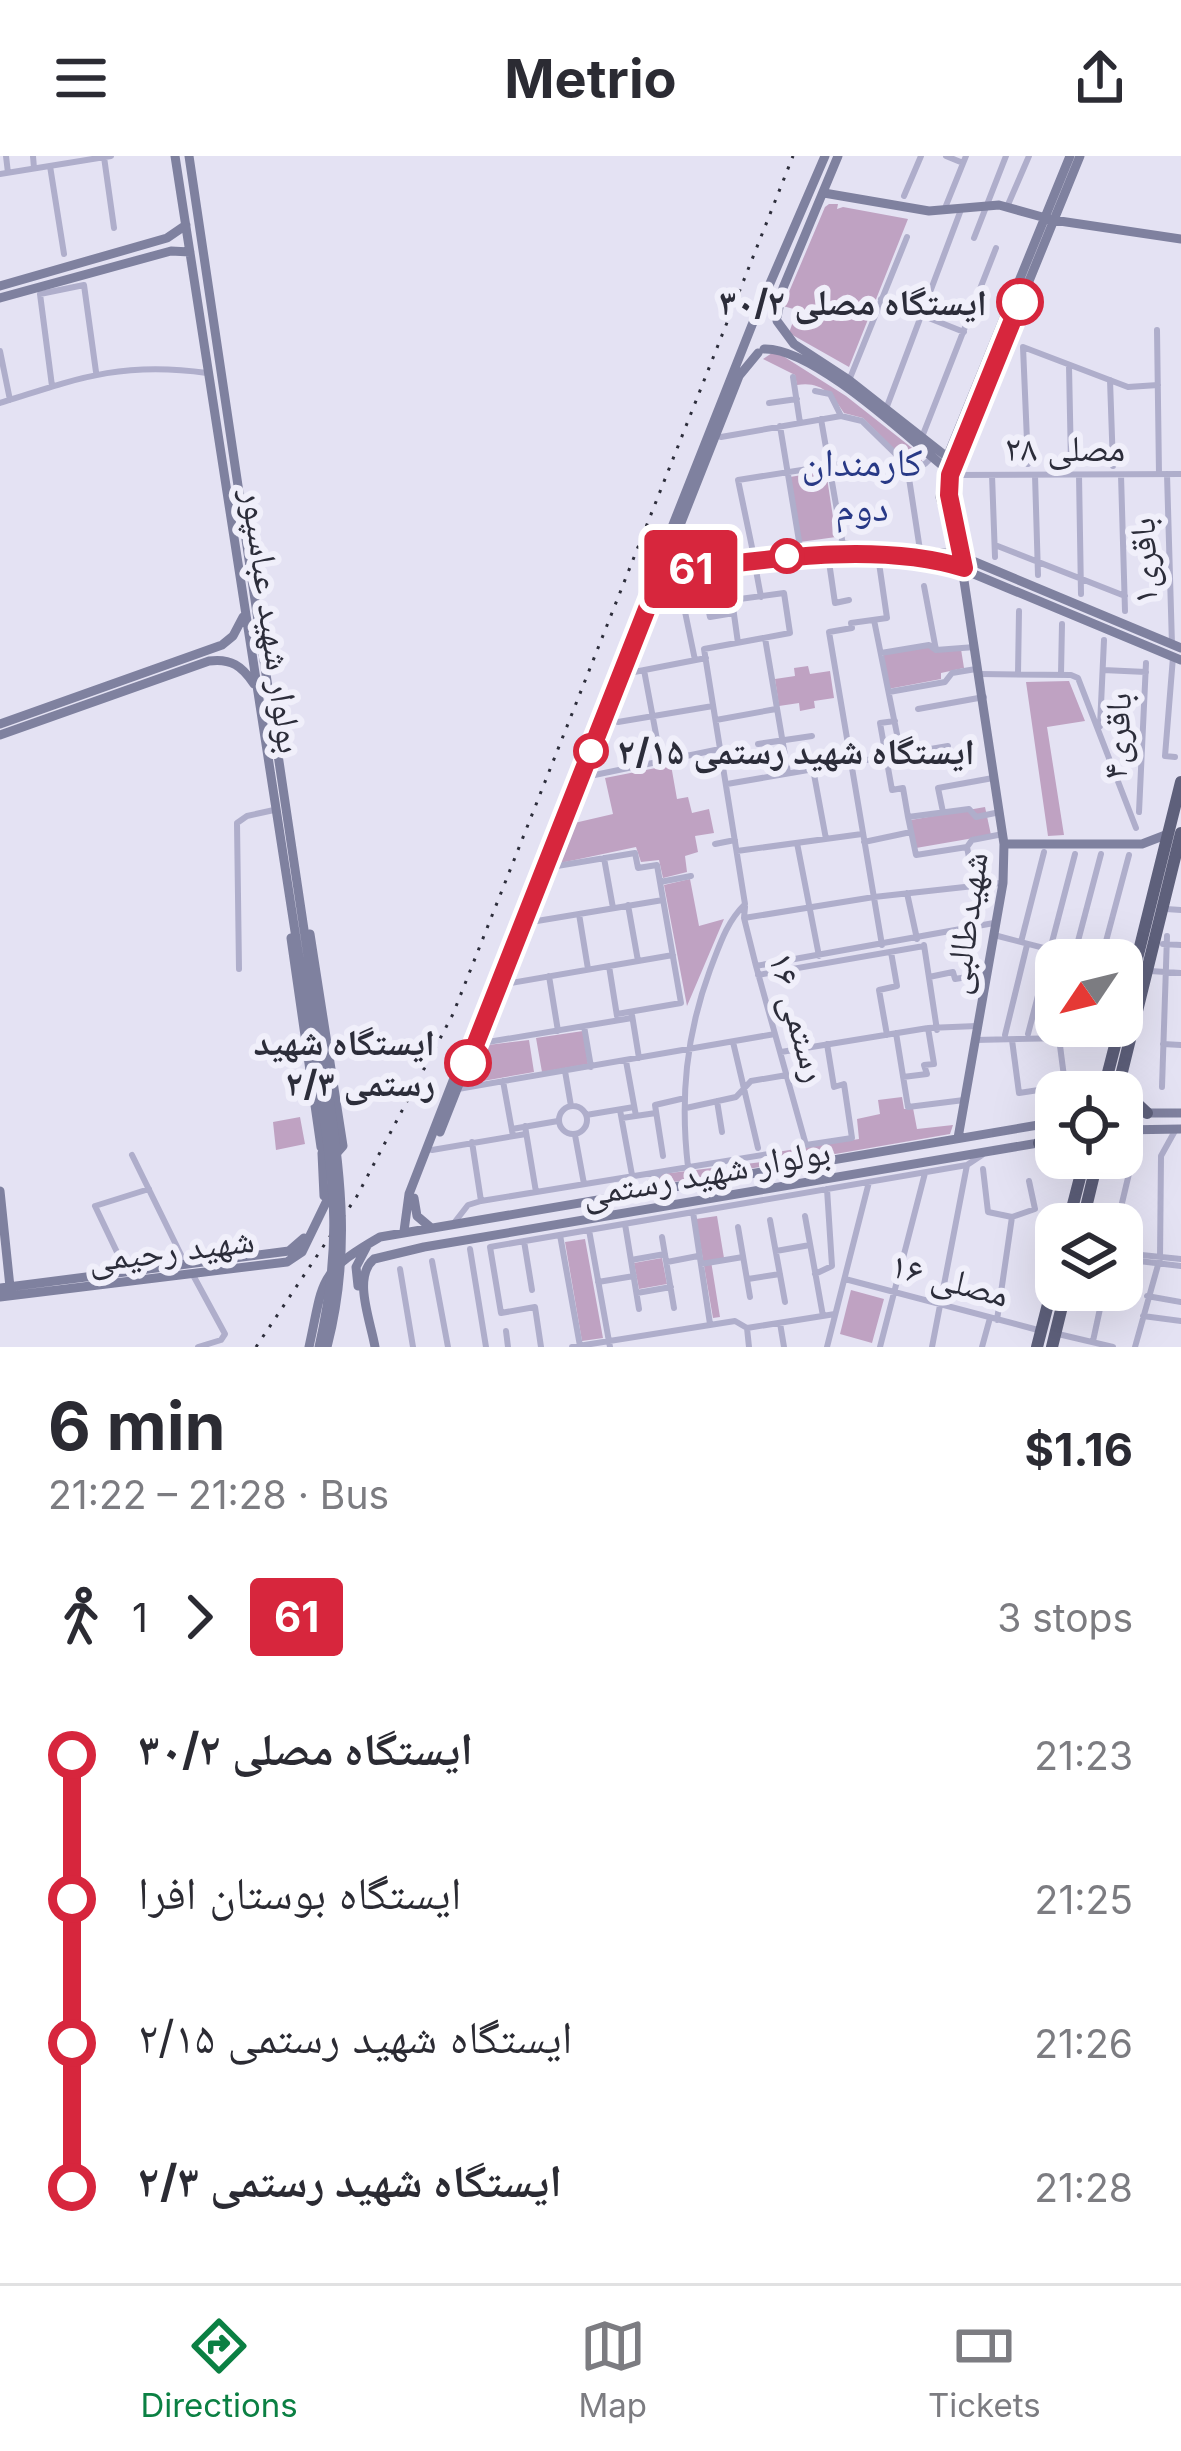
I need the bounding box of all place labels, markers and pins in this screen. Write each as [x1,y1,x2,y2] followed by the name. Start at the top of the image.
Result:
[719,280,987,325] place label: ایستگاه مصلی ۳۰/۲
[998,280,1042,324] marker: ایستگاه مصلی ۳۰/۲
[771,540,803,572] unlabelled marker
[618,729,975,774] place label: ایستگاه شهید رستمی ۲/۱۵
[575,735,607,767] marker: ایستگاه شهید رستمی ۲/۱۵
[253,1020,435,1106] place label: ایستگاه شهید رستمی ۲/۳
[446,1041,490,1085] marker: ایستگاه شهید رستمی ۲/۳

